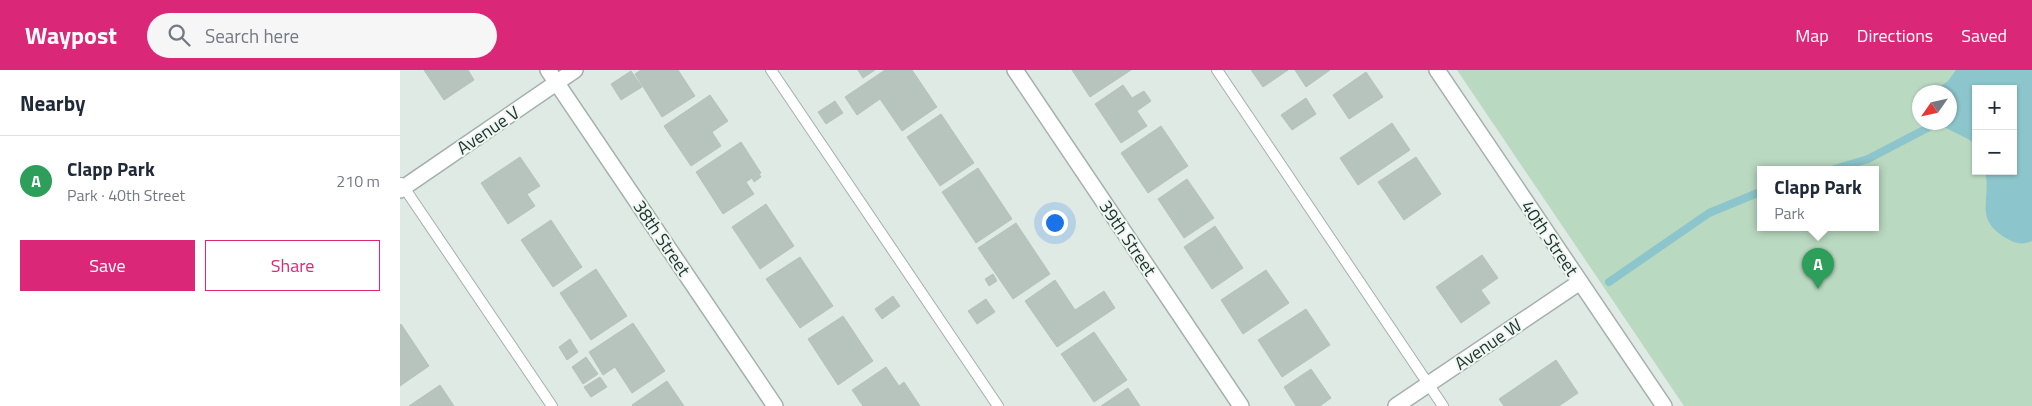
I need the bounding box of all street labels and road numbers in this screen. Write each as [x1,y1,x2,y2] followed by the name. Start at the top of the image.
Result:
[451,99,525,161] street label: Avenue V
[627,195,698,282] street label: 38th Street
[1093,195,1164,282] street label: 39th Street
[1515,195,1586,282] street label: 40th Street
[1449,311,1527,377] street label: Avenue W

